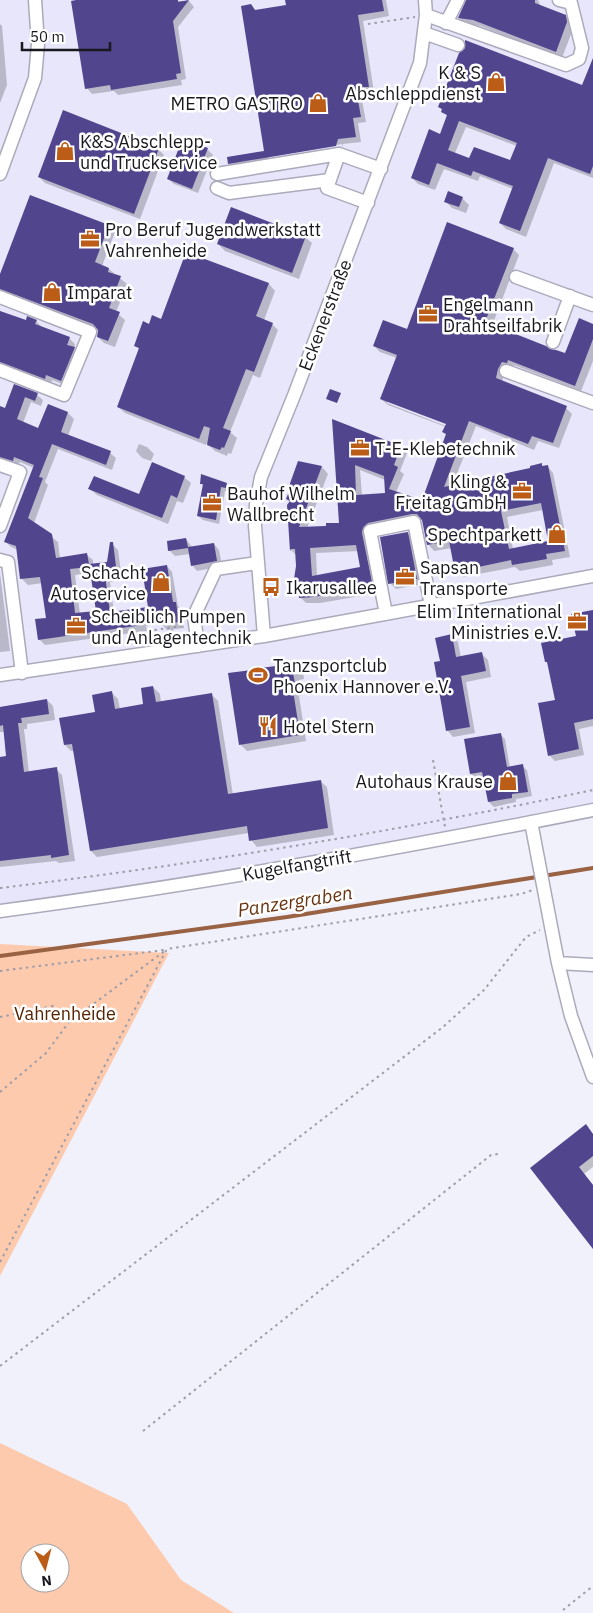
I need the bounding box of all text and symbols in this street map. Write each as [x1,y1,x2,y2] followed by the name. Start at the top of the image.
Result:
[22,20,110,52] scale bar
[30,27,65,46] text: 50 m
[345,61,481,105] place label: K & S Abschleppdienst
[485,71,507,93] shop icon: K & S Abschleppdienst
[171,92,303,115] place label: METRO GASTRO
[307,92,329,114] shop icon: METRO GASTRO
[80,130,218,174] place label: K&S Abschlepp- und Truckservice
[54,140,76,162] shop icon: K&S Abschlepp- und Truckservice
[105,218,321,262] place label: Pro Beruf Jugendwerkstatt Vahrenheide
[79,228,101,250] office icon: Pro Beruf Jugendwerkstatt Vahrenheide
[293,256,357,374] street label: Eckenerstraße
[41,281,63,303] shop icon: Imparat
[67,281,132,304] place label: Imparat
[443,293,563,337] place label: Engelmann Drahtseilfabrik
[417,303,439,325] office icon: Engelmann Drahtseilfabrik
[349,437,371,459] office icon: T-E-Klebetechnik
[375,437,516,460] place label: T-E-Klebetechnik
[395,470,508,514] place label: Kling & Freitag GmbH
[511,480,533,502] office icon: Kling & Freitag GmbH
[227,482,355,526] place label: Bauhof Wilhelm Wallbrecht
[201,492,223,514] office icon: Bauhof Wilhelm Wallbrecht
[427,523,542,546] place label: Spechtparkett
[546,523,568,545] shop icon: Spechtparkett
[420,556,508,600] place label: Sapsan Transporte
[50,561,146,605] place label: Schacht Autoservice
[394,566,416,588] office icon: Sapsan Transporte
[150,571,172,593] shop icon: Schacht Autoservice
[260,576,282,598] bus stop icon: Ikarusallee
[286,576,377,599] place label: Ikarusallee
[417,600,562,644] place label: Elim International Ministries e.V.
[91,605,252,649] place label: Scheiblich Pumpen und Anlagentechnik
[566,610,588,632] office icon: Elim International Ministries e.V.
[65,615,87,637] office icon: Scheiblich Pumpen und Anlagentechnik
[273,654,452,698] place label: Tanzsportclub Phoenix Hannover e.V.
[247,664,269,686] sports icon: Tanzsportclub Phoenix Hannover e.V.
[257,715,279,737] restaurant icon: Hotel Stern
[283,715,375,738] place label: Hotel Stern
[356,770,493,793] place label: Autohaus Krause
[497,770,519,792] shop icon: Autohaus Krause
[241,844,353,886] street label: Kugelfangtrift
[236,880,354,922] water label: Panzergraben
[14,1002,116,1025] park label: Vahrenheide
[20,1543,70,1593] north arrow
[40,1571,53,1590] text: N

